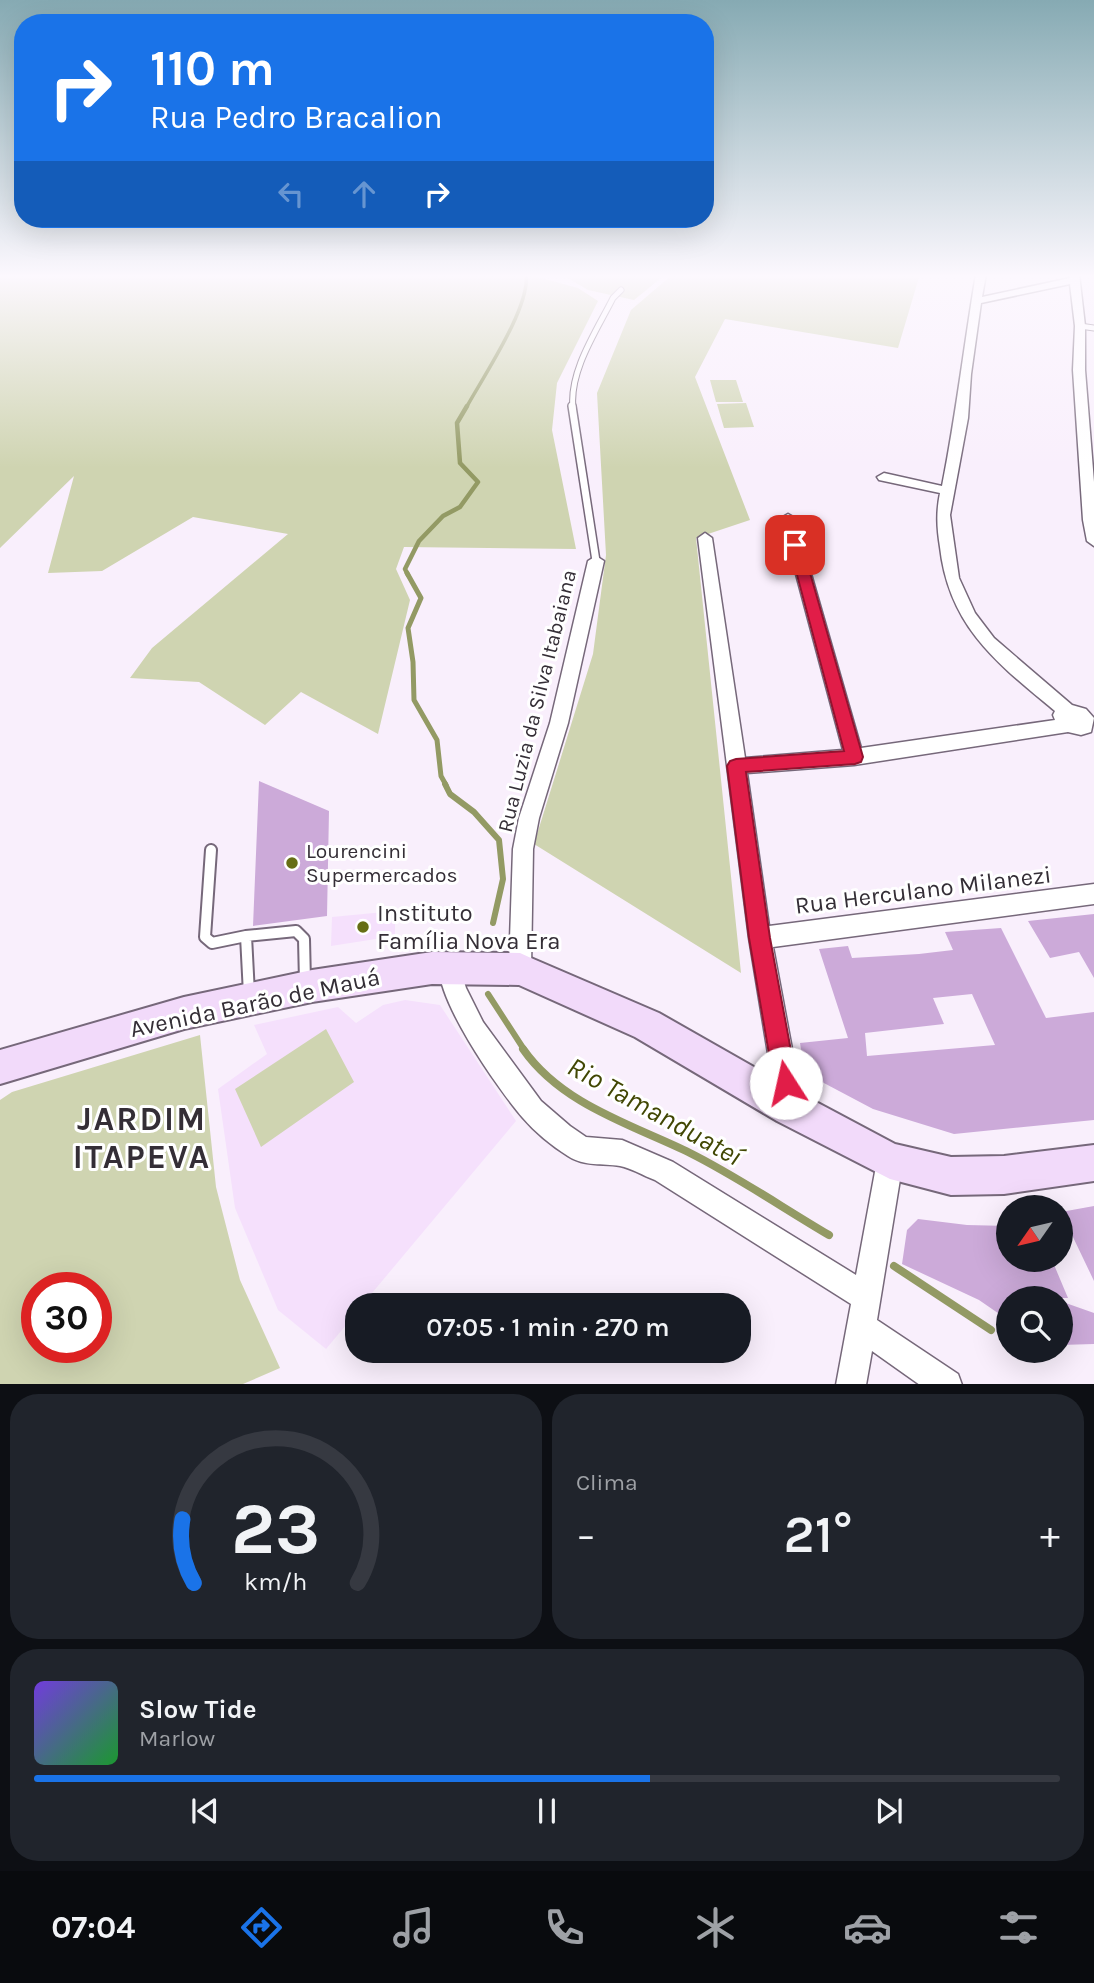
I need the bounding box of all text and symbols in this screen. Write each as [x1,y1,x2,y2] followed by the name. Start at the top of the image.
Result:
[150,40,275,97] text: 110 m
[35,42,126,133] icon: right
[150,99,442,136] text: Rua Pedro Bracalion
[272,175,310,213] icon: left
[345,175,383,213] icon: ahead
[418,175,456,213] icon: right
[765,515,825,575] pin
[776,526,814,564] icon: arrive
[493,567,581,835] street label: Rua Luzia da Silva Itabaiana
[306,839,457,887] place label: Lourencini Supermercados
[284,855,300,871] marker: Lourencini Supermercados
[793,860,1053,920] street label: Rua Herculano Milanezi
[377,899,560,955] place label: Instituto Família Nova Era
[355,919,371,935] marker: Instituto Família Nova Era
[127,963,383,1043] street label: Avenida Barão de Mauá
[749,1046,823,1120] position arrow
[562,1049,750,1174] water label: Rio Tamanduateí
[73,1100,211,1176] district label: JARDIM ITAPEVA
[996,1195,1073,1272] north arrow
[996,1195,1073,1363] map controls
[21,1272,112,1363] speed limit sign: 30
[996,1286,1073,1363] button: search
[426,1312,670,1343] text: 07:05 · 1 min · 270 m
[576,1469,638,1496] text: Clima
[231,1486,321,1571] text: 23
[784,1504,852,1565] text: 21°
[576,1513,596,1558] text: −
[1040,1513,1060,1558] text: +
[244,1566,308,1595] text: km/h
[139,1694,257,1725] text: Slow Tide
[139,1725,215,1752] text: Marlow
[186,1792,224,1830] icon: previous
[528,1792,566,1830] icon: pause
[870,1792,908,1830] icon: next
[237,1903,286,1952] icon: directions
[389,1903,438,1952] icon: music
[540,1903,589,1952] icon: phone
[691,1903,740,1952] icon: climate
[843,1903,892,1952] icon: car
[994,1903,1043,1952] icon: filters
[51,1909,135,1946] text: 07:04

